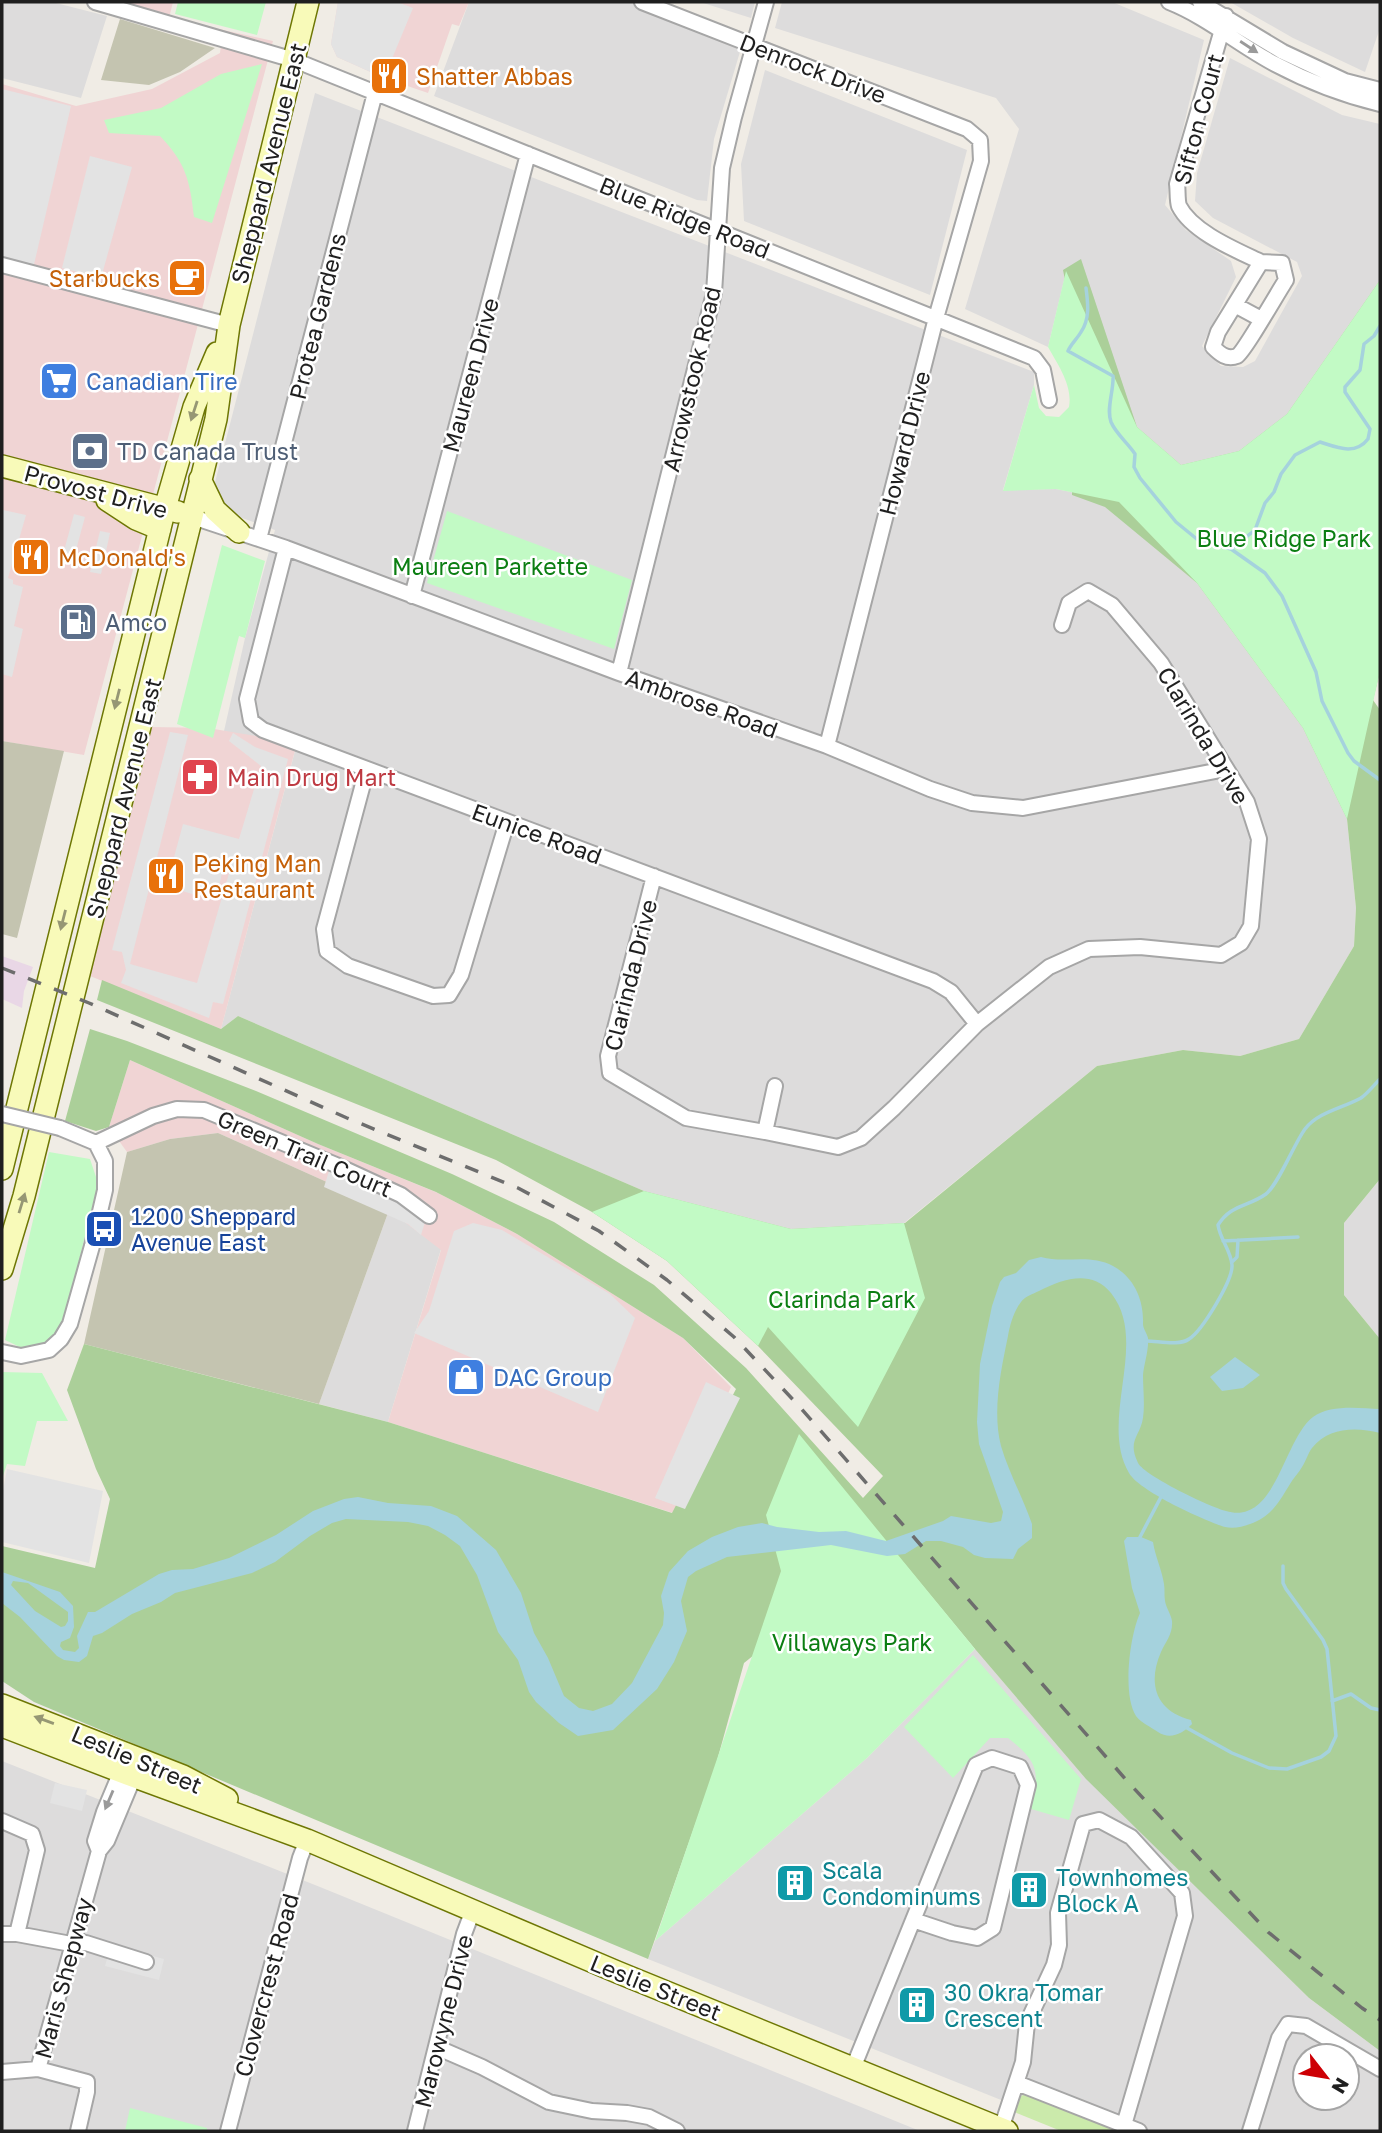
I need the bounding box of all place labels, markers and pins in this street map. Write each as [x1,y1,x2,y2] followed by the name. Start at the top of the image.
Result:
[368,55,410,97] restaurant icon: Shatter Abbas
[416,62,573,90] place label: Shatter Abbas
[166,257,208,299] cafe icon: Starbucks
[49,264,160,292] place label: Starbucks
[38,360,80,402] supermarket icon: Canadian Tire
[86,367,237,395] place label: Canadian Tire
[69,430,111,472] bank icon: TD Canada Trust
[117,437,298,465] place label: TD Canada Trust
[10,536,52,578] restaurant icon: McDonald's
[58,543,186,571] place label: McDonald's
[57,601,99,643] fuel station icon: Amco
[105,608,167,636] place label: Amco
[179,756,221,798] pharmacy icon: Main Drug Mart
[227,763,396,791] place label: Main Drug Mart
[193,849,321,903] place label: Peking Man Restaurant
[145,855,187,897] restaurant icon: Peking Man Restaurant
[131,1202,296,1256] place label: 1200 Sheppard Avenue East
[83,1208,125,1250] bus stop icon: 1200 Sheppard Avenue East
[445,1356,487,1398] shop icon: DAC Group
[493,1363,612,1391] place label: DAC Group
[822,1856,981,1910] place label: Scala Condominums
[774,1862,816,1904] building icon: Scala Condominums
[1056,1863,1188,1917] place label: Townhomes Block A
[1008,1869,1050,1911] building icon: Townhomes Block A
[944,1978,1103,2032] place label: 30 Okra Tomar Crescent
[896,1984,938,2026] building icon: 30 Okra Tomar Crescent

